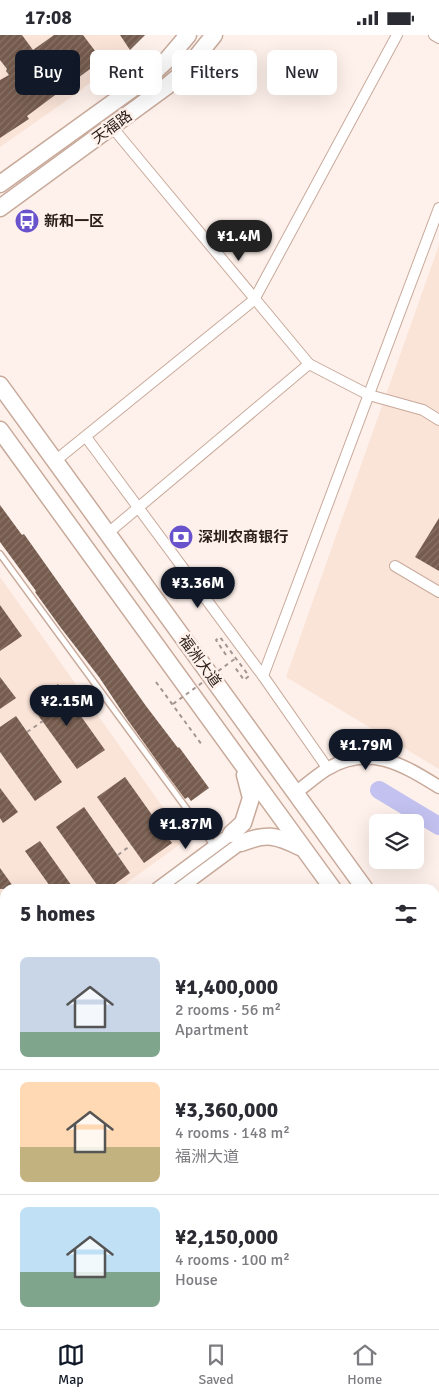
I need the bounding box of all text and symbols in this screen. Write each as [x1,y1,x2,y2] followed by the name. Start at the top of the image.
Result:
[25,6,72,30] text: 17:08
[15,50,80,95] chip: Buy
[90,50,162,95] chip: Rent
[172,50,257,95] chip: Filters
[267,50,337,95] chip: New
[89,106,135,148] street label: 天福路
[14,208,40,234] bus stop icon: 新和一区
[44,212,104,230] place label: 新和一区
[204,219,274,262] pin: ¥1.4M
[217,226,261,246] text: ¥1.4M
[168,524,194,550] bank icon: 深圳农商银行
[198,528,288,546] place label: 深圳农商银行
[157,567,239,609] pin: ¥3.36M
[172,573,224,593] text: ¥3.36M
[175,631,225,691] street label: 福洲大道
[26,685,108,727] pin: ¥2.15M
[41,691,93,711] text: ¥2.15M
[325,729,407,771] pin: ¥1.79M
[340,735,392,755] text: ¥1.79M
[145,807,227,850] pin: ¥1.87M
[160,814,212,834] text: ¥1.87M
[369,814,424,869] map controls
[369,814,424,869] button: layers
[392,900,420,928] icon: filters
[20,901,95,927] text: 5 homes
[175,974,278,1000] text: ¥1,400,000
[60,977,120,1037] icon: home
[175,1000,281,1020] text: 2 rooms · 56 m²
[175,1020,248,1040] text: Apartment
[175,1097,278,1123] text: ¥3,360,000
[60,1102,120,1162] icon: home
[175,1123,290,1143] text: 4 rooms · 148 m²
[175,1147,239,1167] text: 福洲大道
[175,1224,278,1250] text: ¥2,150,000
[60,1227,120,1287] icon: home
[175,1250,290,1270] text: 4 rooms · 100 m²
[175,1270,218,1290] text: House
[57,1341,85,1388] tab: Map
[198,1341,234,1388] tab: Saved
[347,1341,382,1388] tab: Home

